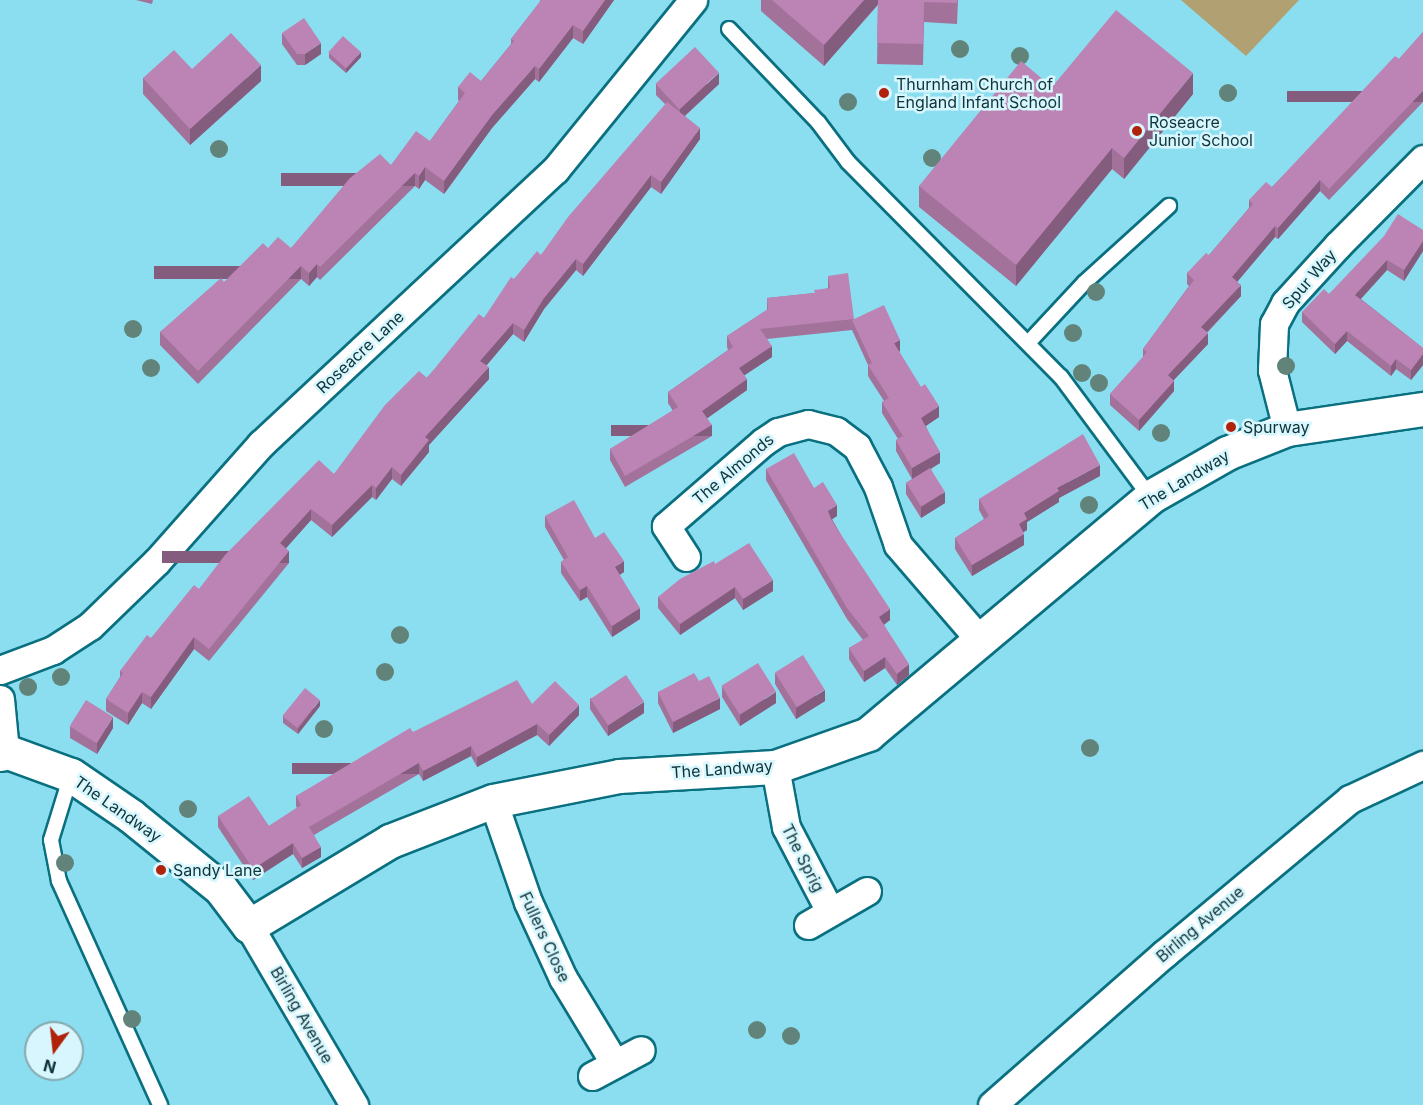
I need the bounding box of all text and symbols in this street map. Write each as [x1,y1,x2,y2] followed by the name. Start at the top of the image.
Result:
[896,74,1061,112] place label: Thurnham Church of England Infant School
[877,86,891,100] marker: Thurnham Church of England Infant School
[1149,112,1253,150] place label: Roseacre Junior School
[1130,124,1144,138] marker: Roseacre Junior School
[1278,245,1340,313] street label: Spur Way
[312,307,408,397] street label: Roseacre Lane
[1243,417,1310,437] place label: Spurway
[1224,420,1238,434] marker: Spurway
[689,430,777,508] street label: The Almonds
[1135,446,1233,514] street label: The Landway
[671,756,773,782] street label: The Landway
[71,772,165,846] street label: The Landway
[778,821,828,895] street label: The Sprig
[173,860,262,880] place label: Sandy Lane
[154,863,168,877] marker: Sandy Lane
[1152,882,1248,966] street label: Birling Avenue
[516,889,574,985] street label: Fullers Close
[267,963,337,1067] street label: Birling Avenue
[24,1021,84,1081] north arrow
[41,1055,58,1078] text: N

